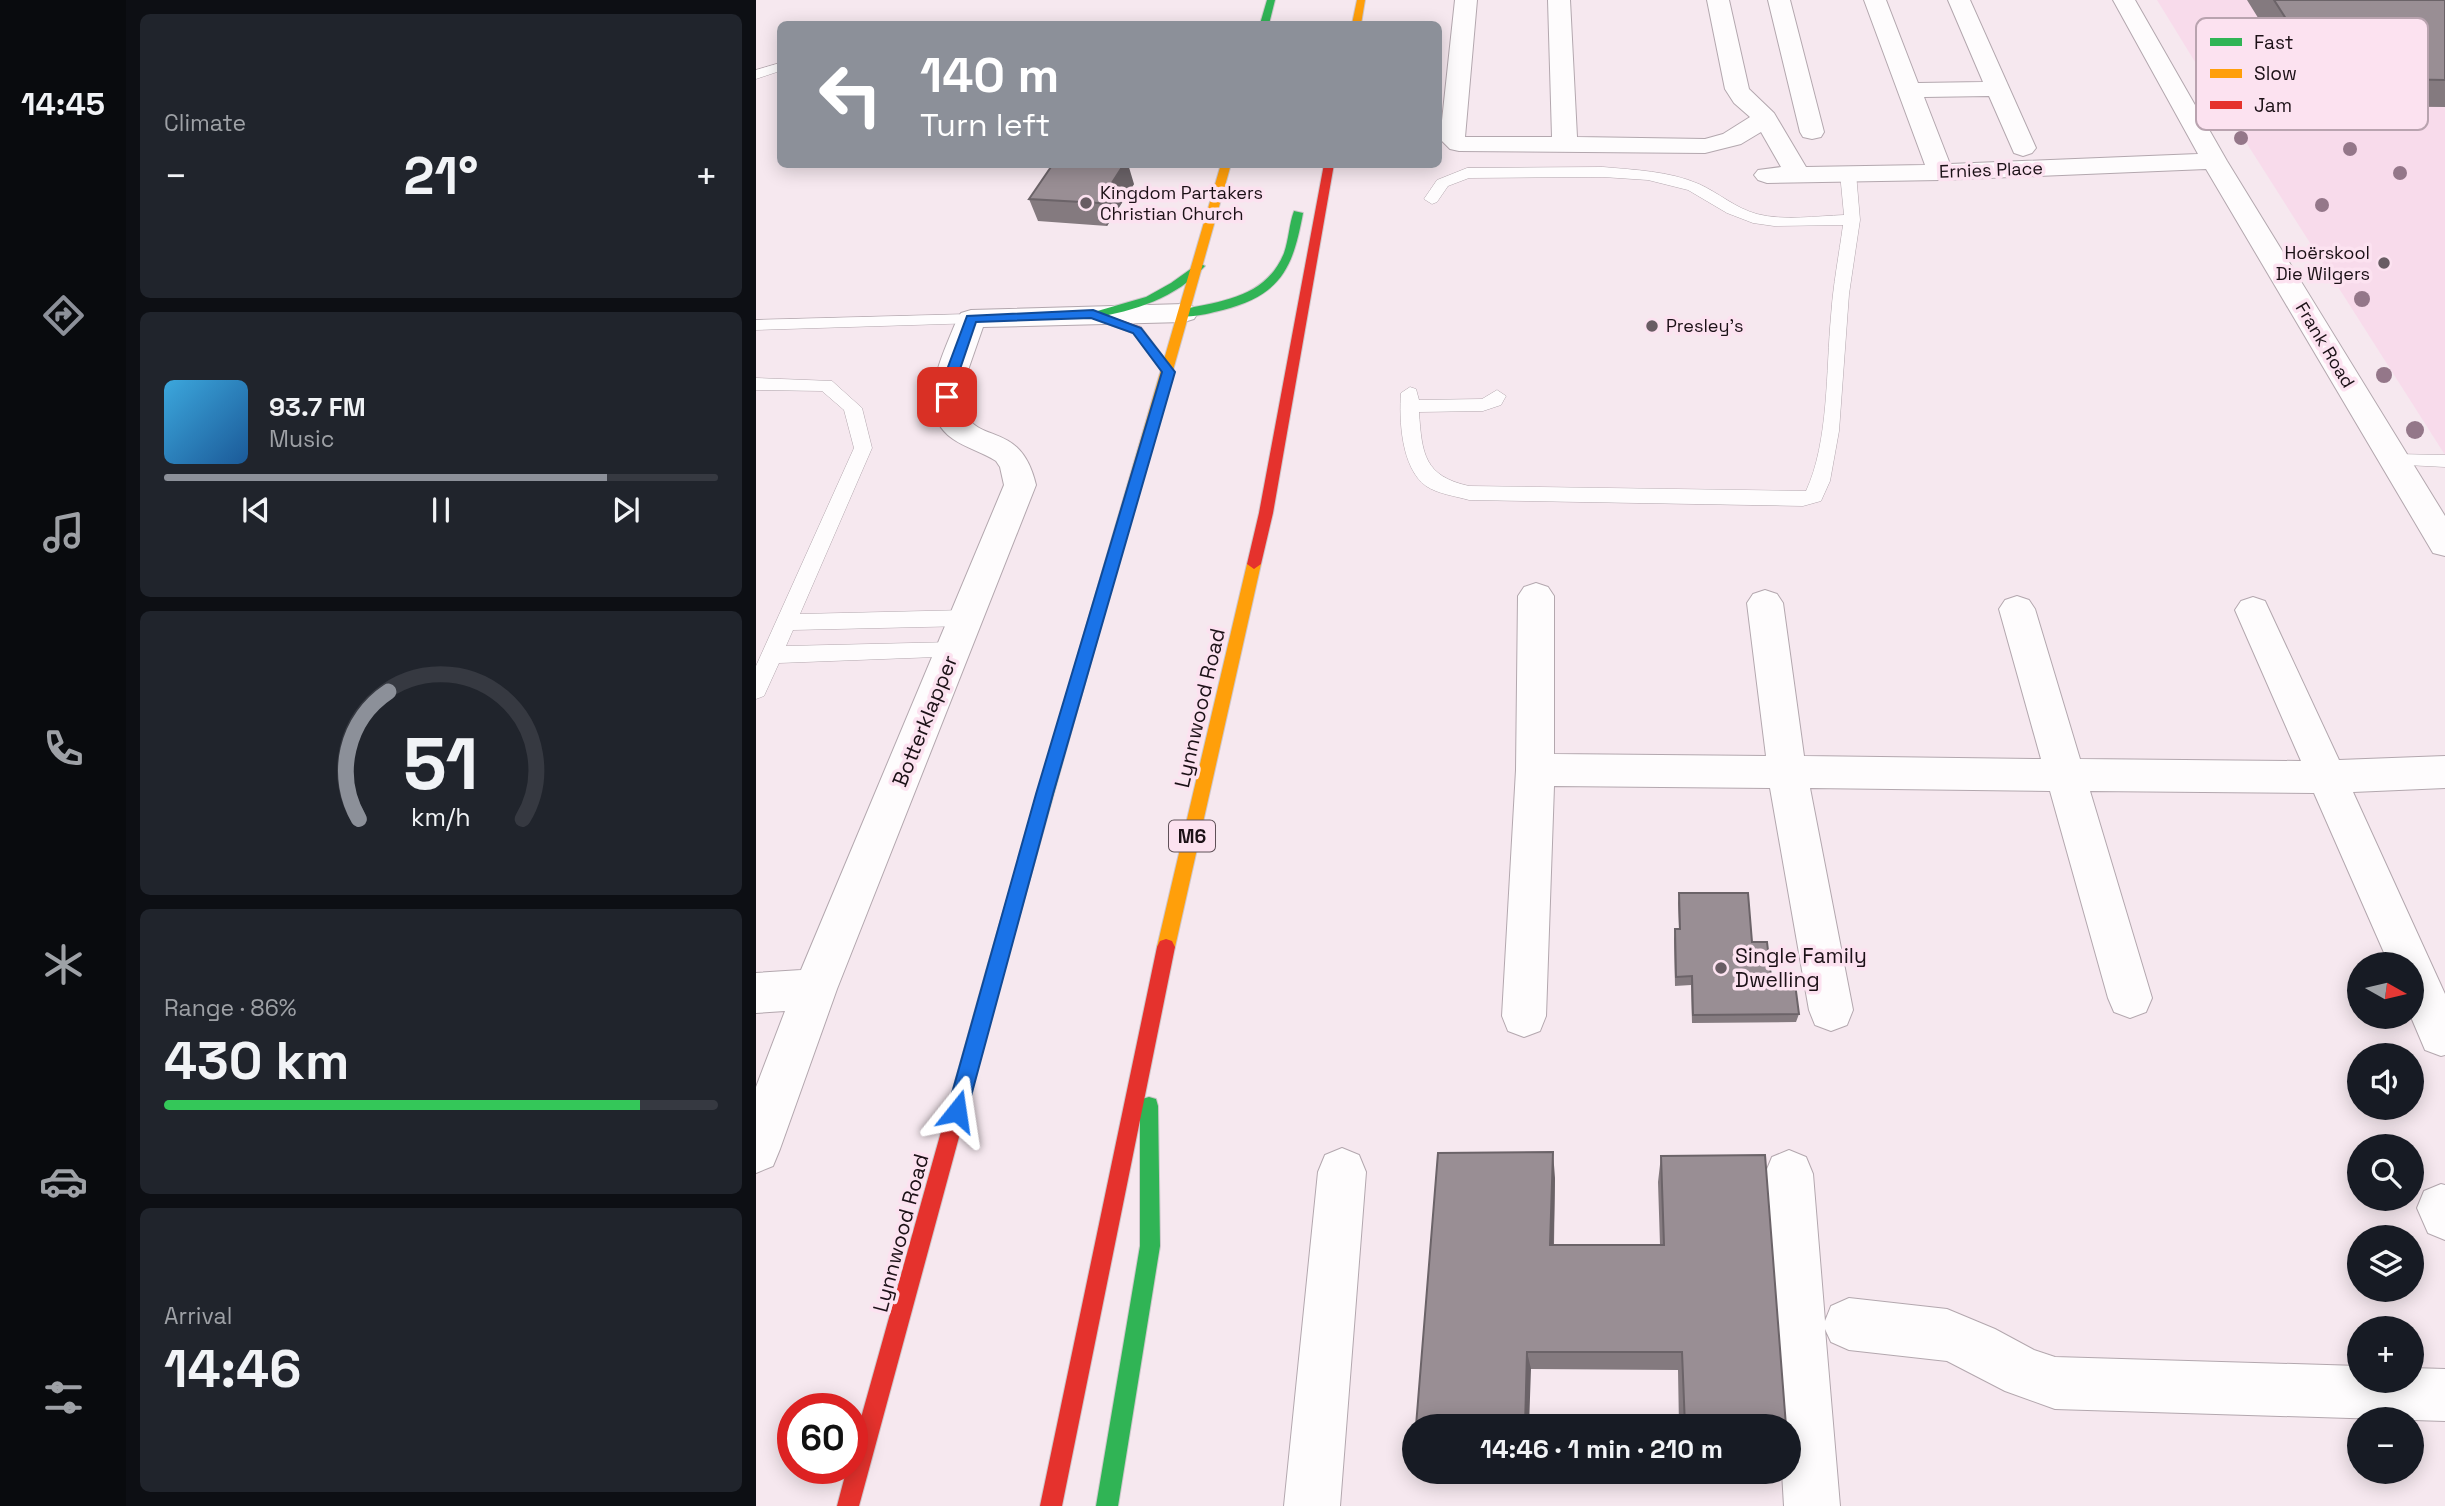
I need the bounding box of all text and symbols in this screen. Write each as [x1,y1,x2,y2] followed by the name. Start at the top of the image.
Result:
[2196,18,2428,130] legend
[2254,30,2294,55] text: Fast
[920,44,1059,106] text: 140 m
[805,49,896,140] icon: left
[2254,61,2297,86] text: Slow
[21,84,105,124] text: 14:45
[2254,93,2292,118] text: Jam
[920,105,1050,145] text: Turn left
[164,108,246,138] text: Climate
[404,143,478,209] text: 21°
[164,152,188,200] text: −
[694,152,718,200] text: +
[1939,156,2043,183] street label: Ernies Place
[1100,181,1263,225] place label: Kingdom Partakers Christian Church
[1078,195,1094,211] marker: Kingdom Partakers Christian Church
[2276,241,2370,285] place label: Hoërskool Die Wilgers
[2376,255,2392,271] marker: Hoërskool Die Wilgers
[39,291,88,340] icon: directions
[2291,298,2360,392] street label: Frank Road
[1666,314,1743,337] place label: Presley's
[1644,318,1660,334] marker: Presley's
[917,367,977,427] pin
[928,378,966,416] icon: arrive
[269,390,366,424] text: 93.7 FM
[269,424,334,454] text: Music
[237,491,275,529] icon: previous
[422,491,460,529] icon: pause
[607,491,645,529] icon: next
[39,508,88,557] icon: music
[1168,625,1231,790] street label: Lynnwood Road
[886,651,963,791] street label: Botterklapper
[403,717,479,810] text: 51
[39,724,88,773] icon: phone
[411,801,471,833] text: km/h
[1169,820,1215,852] road number: M6
[39,940,88,989] icon: climate
[1735,942,1867,993] place label: Single Family Dwelling
[2347,952,2424,1029] north arrow
[2347,952,2424,1484] map controls
[1713,960,1729,976] marker: Single Family Dwelling
[164,993,297,1023] text: Range · 86%
[164,1028,349,1094] text: 430 km
[2347,1043,2424,1120] button: sound
[920,1074,994,1148] position arrow
[2347,1134,2424,1211] button: search
[866,1151,935,1315] street label: Lynnwood Road
[39,1157,88,1206] icon: car
[2347,1225,2424,1302] button: layers
[164,1301,232,1331] text: Arrival
[2347,1316,2424,1393] button: +
[164,1336,301,1402] text: 14:46
[39,1373,88,1422] icon: filters
[777,1393,868,1484] speed limit sign: 60
[2347,1407,2424,1484] button: −
[1480,1432,1723,1466] text: 14:46 · 1 min · 210 m

